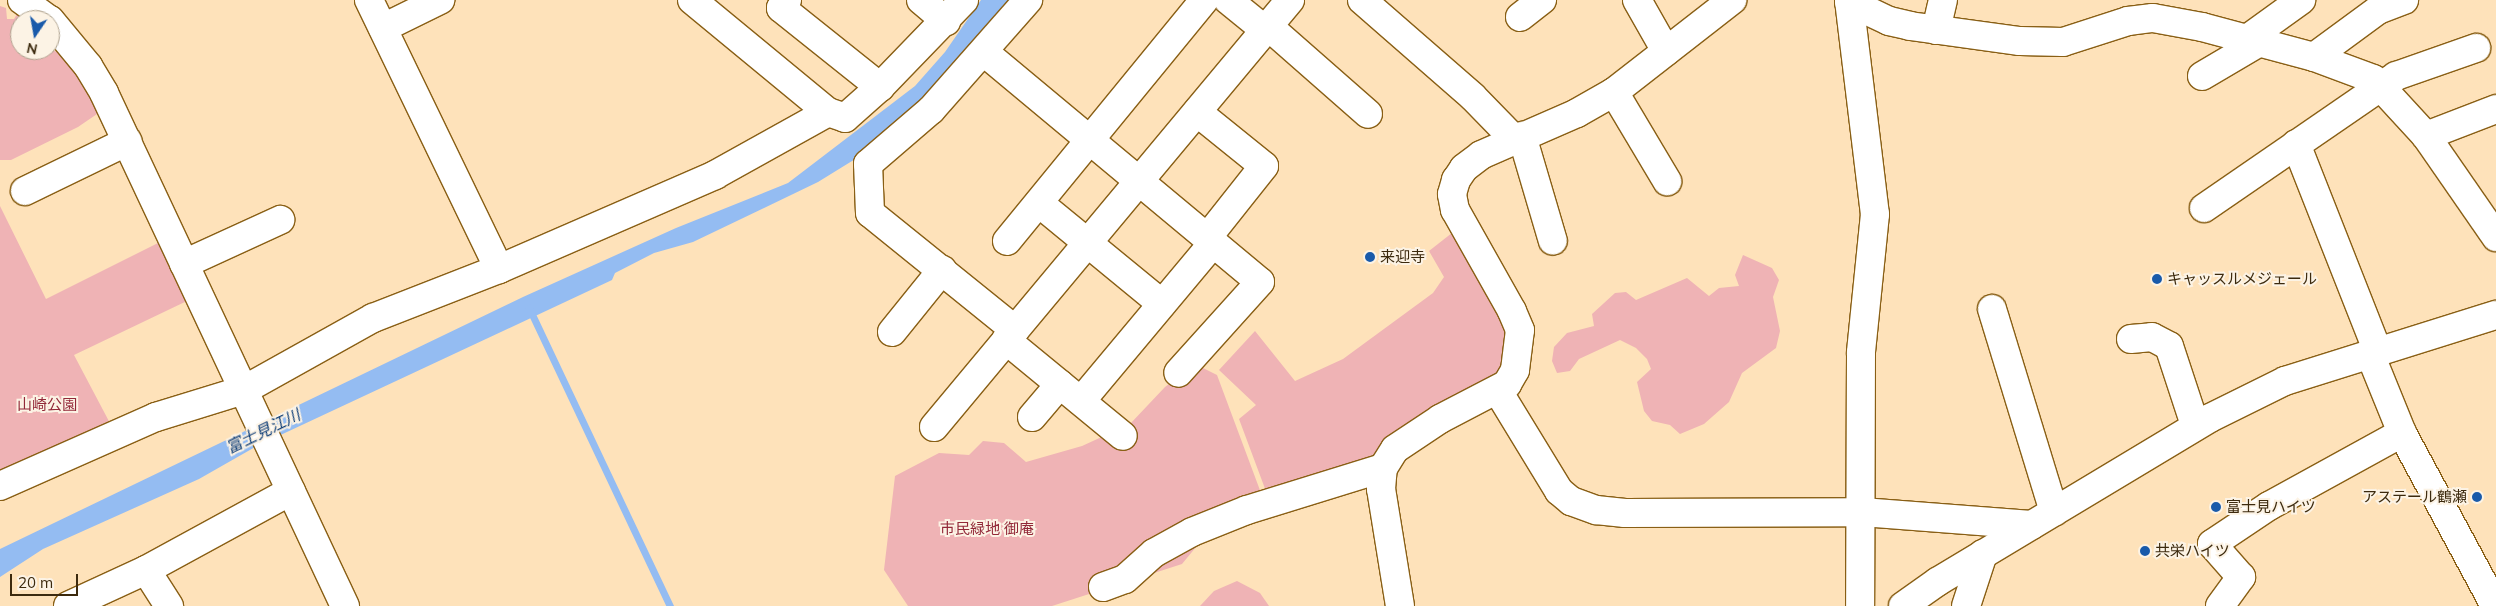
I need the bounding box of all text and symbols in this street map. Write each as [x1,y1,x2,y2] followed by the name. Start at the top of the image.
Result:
[10,10,60,60] north arrow
[25,39,39,59] text: N
[1380,248,1425,266] place label: 来迎寺
[1364,251,1376,263] marker: 来迎寺
[2167,270,2317,288] place label: キャッスルメジェール
[2151,273,2163,285] marker: キャッスルメジェール
[17,396,77,414] park label: 山崎公園
[223,405,303,457] water label: 富士見江川
[2362,488,2467,506] place label: アステール鶴瀬
[2471,491,2483,503] marker: アステール鶴瀬
[2226,498,2316,516] place label: 富士見ハイツ
[2210,501,2222,513] marker: 富士見ハイツ
[940,520,1034,538] park label: 市民緑地 御庵
[2155,542,2230,560] place label: 共栄ハイツ
[2139,545,2151,557] marker: 共栄ハイツ
[12,564,80,596] scale bar
[18,573,53,592] text: 20 m

